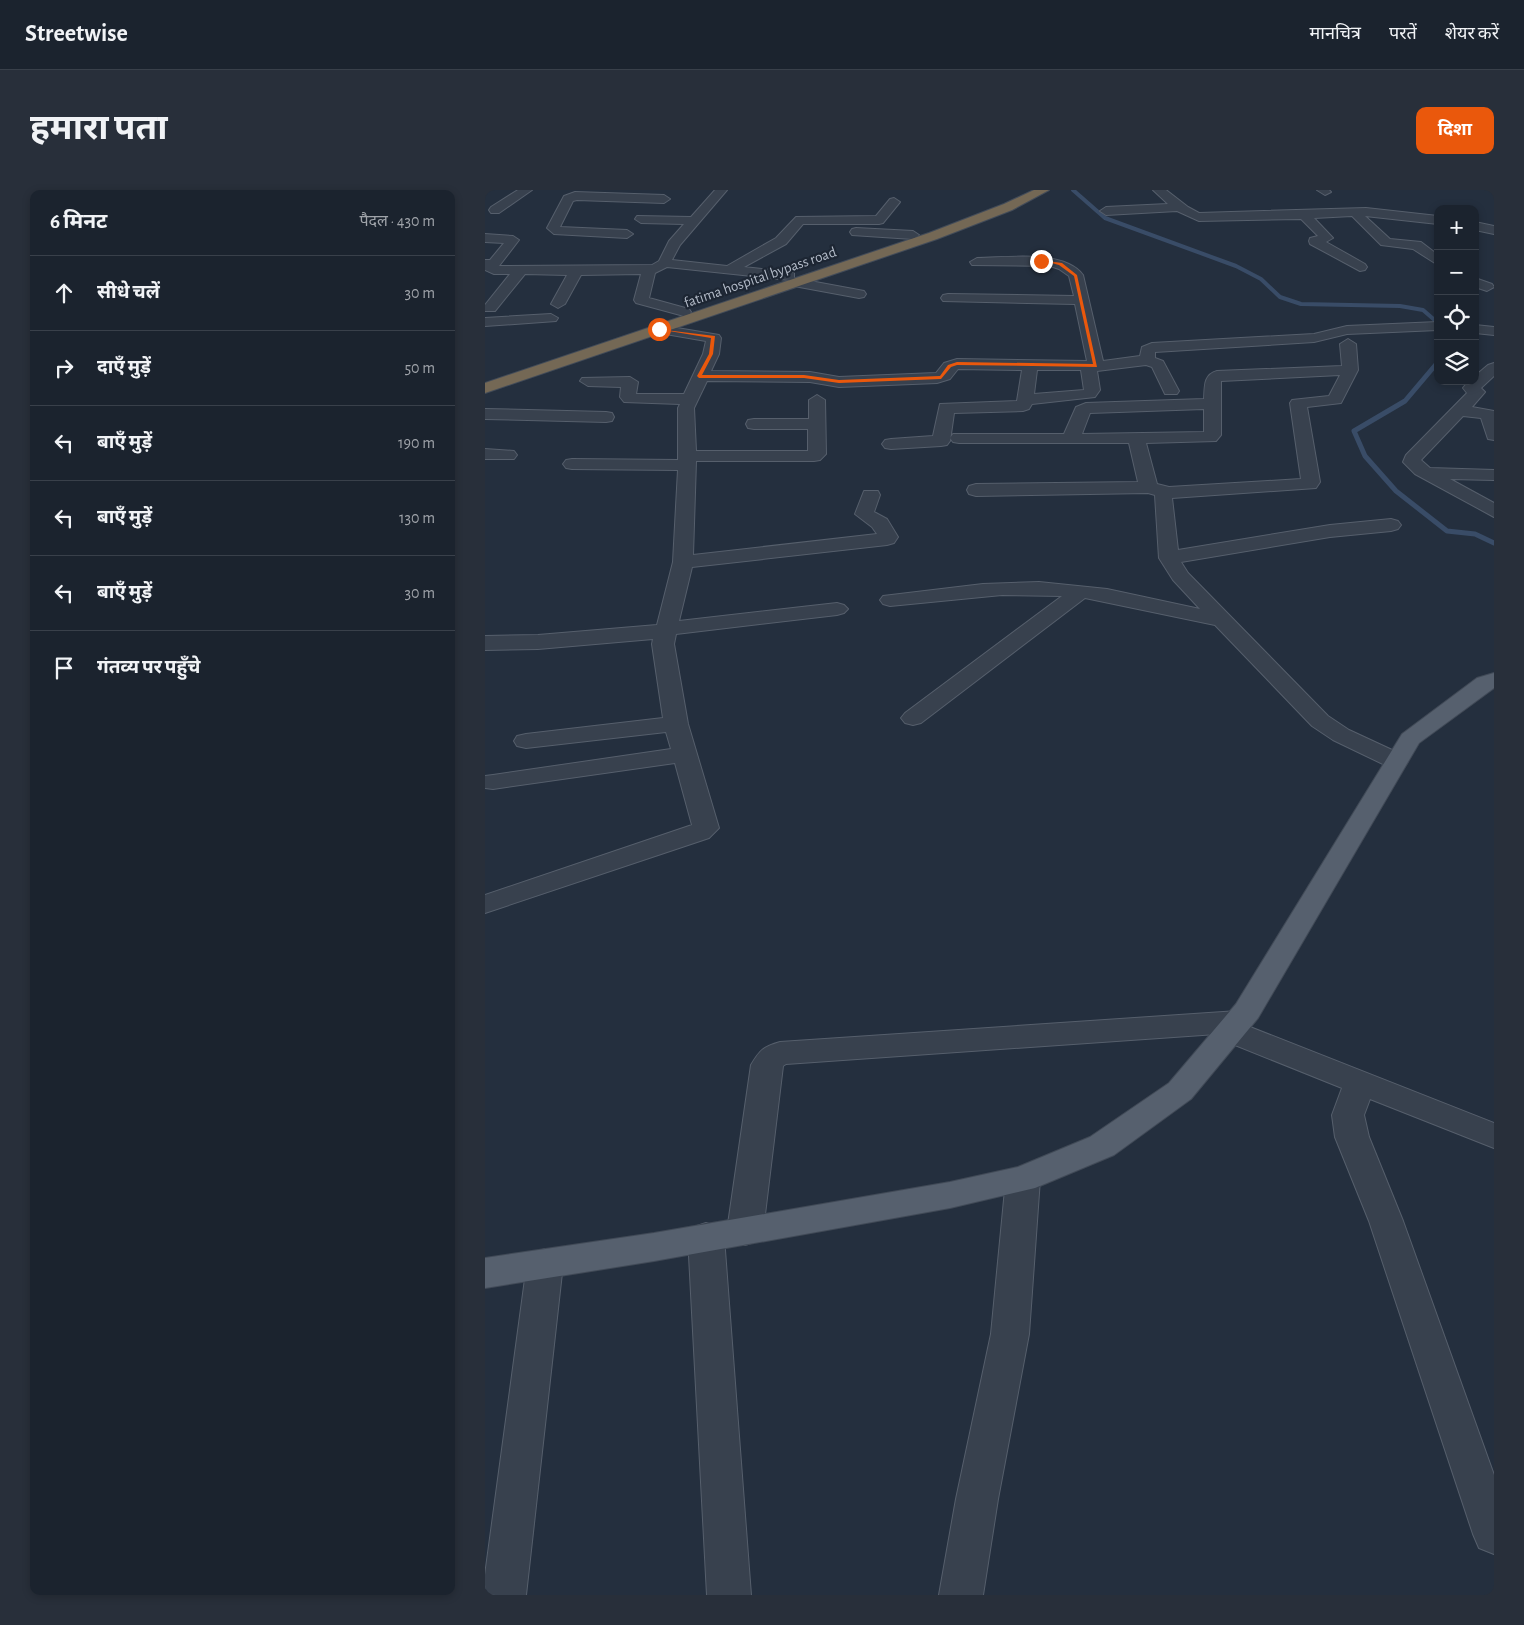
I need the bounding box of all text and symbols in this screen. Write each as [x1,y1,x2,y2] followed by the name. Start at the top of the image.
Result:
[25,22,128,46] text: Streetwise
[1309,25,1361,43] text: मानचित्र
[1389,25,1417,43] text: परतें
[1445,25,1499,43] text: शेयर करें
[1416,107,1494,154] button: दिशा
[30,111,167,146] text: हमारा पता
[1434,205,1479,385] map controls
[1434,205,1479,250] button: +
[50,211,107,232] text: 6 मिनट
[359,213,435,229] text: पैदल · 430 m
[682,244,838,311] street label: fatima hospital bypass road
[1030,250,1053,273] route end
[1434,250,1479,295] button: −
[50,279,78,307] icon: ahead
[97,283,160,302] text: सीधे चलें
[405,285,435,301] text: 30 m
[1434,295,1479,340] button: locate
[648,318,671,341] route start
[1434,340,1479,385] button: layers
[50,354,78,382] icon: right
[97,358,151,377] text: दाएँ मुड़ें
[404,360,435,376] text: 50 m
[50,429,78,457] icon: left
[97,433,152,452] text: बाएँ मुड़ें
[398,435,435,451] text: 190 m
[50,504,78,532] icon: left
[97,508,152,527] text: बाएँ मुड़ें
[399,510,435,526] text: 130 m
[50,579,78,607] icon: left
[97,583,152,602] text: बाएँ मुड़ें
[405,585,435,601] text: 30 m
[50,654,78,682] icon: arrive
[97,658,200,677] text: गंतव्य पर पहुँचे

